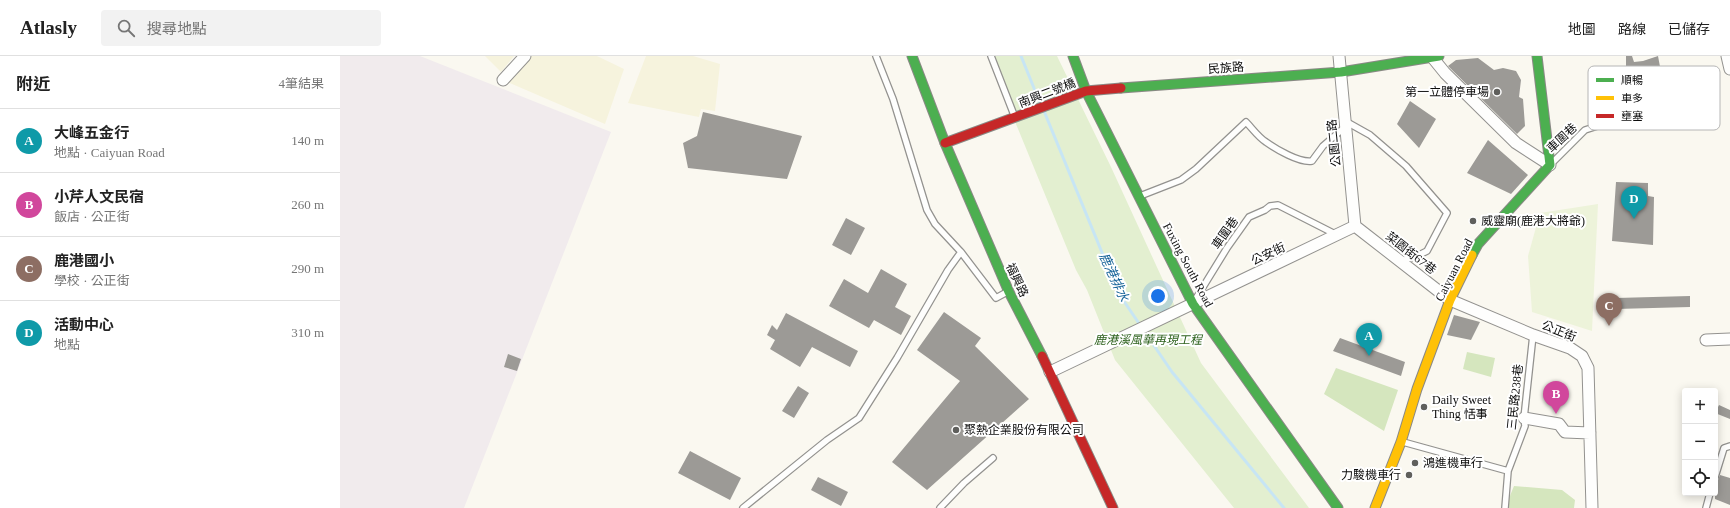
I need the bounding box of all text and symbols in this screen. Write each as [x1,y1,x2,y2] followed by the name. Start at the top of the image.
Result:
[101,10,381,46] search box
[20,17,77,38] text: Atlasly
[115,17,137,39] icon: search
[147,21,207,37] text: 搜尋地點
[1568,22,1596,37] text: 地圖
[1618,22,1646,37] text: 路線
[1668,22,1710,37] text: 已儲存
[1208,60,1244,76] street label: 民族路
[1588,66,1720,130] legend
[1621,74,1643,86] text: 順暢
[16,75,50,94] text: 附近
[278,76,324,91] text: 4筆結果
[1016,76,1078,110] street label: 南興二號橋
[1405,85,1489,99] place label: 第一立體停車場
[1492,87,1502,97] marker: 第一立體停車場
[1621,92,1643,104] text: 車多
[1621,110,1643,122] text: 壅塞
[1325,118,1343,168] street label: 公園二路
[1544,121,1580,155] street label: 車圍巷
[54,125,129,141] text: 大峰五金行
[24,133,34,148] text: A
[291,133,324,148] text: 140 m
[54,145,165,160] text: 地點 · Caiyuan Road
[1621,186,1647,219] pin: D
[54,189,144,205] text: 小芹人文民宿
[25,197,33,212] text: B
[291,197,324,212] text: 260 m
[54,209,130,224] text: 飯店 · 公正街
[1209,214,1241,252] street label: 車圍巷
[1481,214,1585,228] place label: 威靈廟(鹿港大將爺)
[1468,216,1478,226] marker: 威靈廟(鹿港大將爺)
[1160,220,1216,310] street label: Fuxing South Road
[1383,229,1439,277] street label: 菜園街67巷
[1432,236,1476,304] street label: Caiyuan Road
[1249,240,1287,268] street label: 公安街
[1096,250,1132,305] water label: 鹿港排水
[54,253,114,269] text: 鹿港國小
[24,261,34,276] text: C
[291,261,324,276] text: 290 m
[1003,261,1031,299] street label: 福興路
[54,273,130,288] text: 學校 · 公正街
[1148,286,1168,306] your location
[1596,293,1622,326] pin: C
[54,317,114,333] text: 活動中心
[1540,318,1578,344] street label: 公正街
[1356,323,1382,356] pin: A
[24,325,34,340] text: D
[291,325,324,340] text: 310 m
[1094,333,1204,347] park label: 鹿港溪風華再現工程
[54,337,80,352] text: 地點
[1505,363,1525,431] street label: 三民路238巷
[1543,381,1569,414] pin: B
[1682,388,1718,496] map controls
[1682,388,1718,424] button: +
[1432,393,1492,421] place label: Daily Sweet Thing 恬事
[1419,402,1429,412] marker: Daily Sweet Thing 恬事
[964,423,1084,437] place label: 聚熱企業股份有限公司
[1682,424,1718,460] button: −
[951,425,961,435] marker: 聚熱企業股份有限公司
[1423,456,1483,470] place label: 鴻進機車行
[1410,458,1420,468] marker: 鴻進機車行
[1682,460,1718,496] button: locate
[1341,468,1401,482] place label: 力駿機車行
[1404,470,1414,480] marker: 力駿機車行

